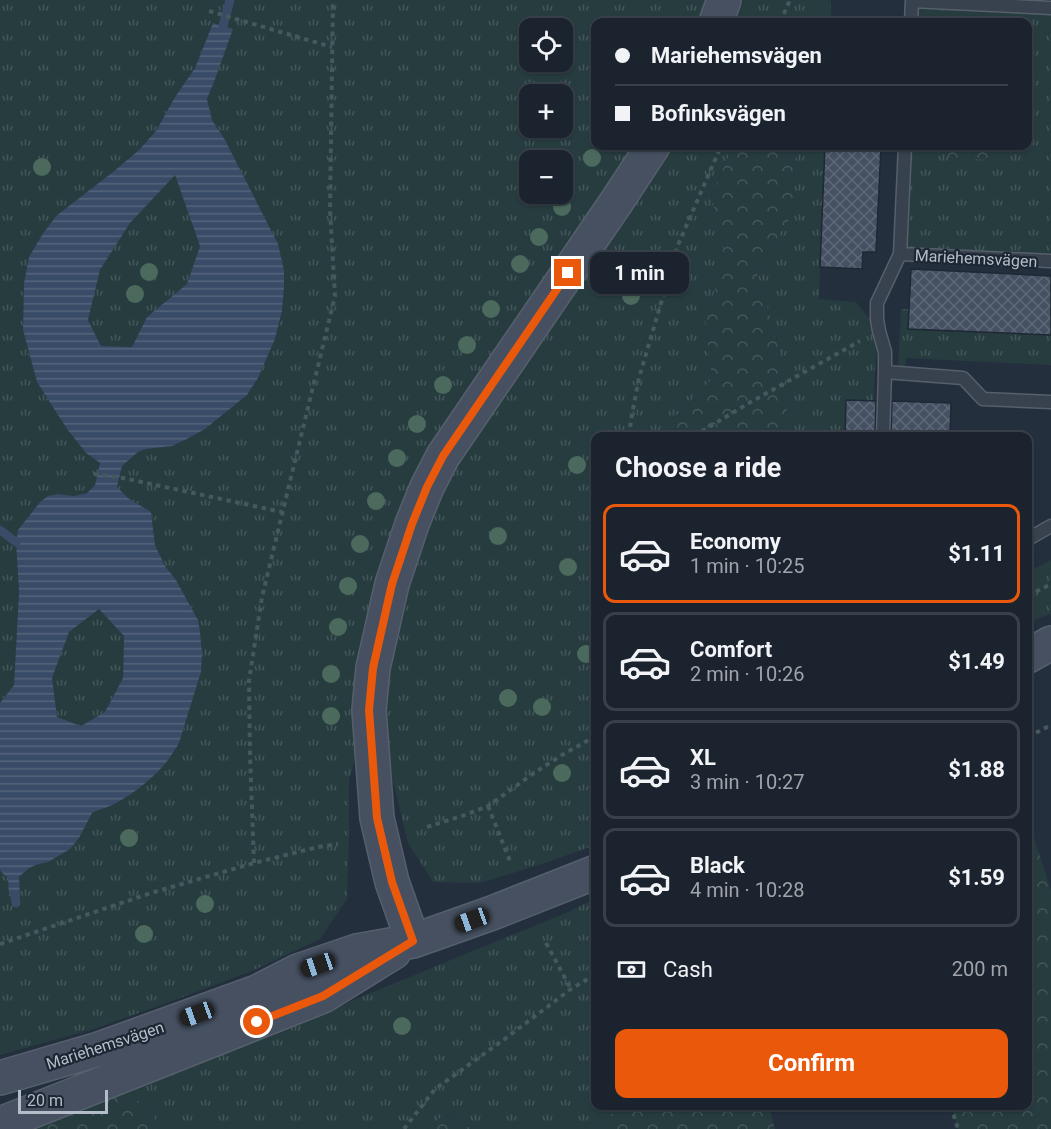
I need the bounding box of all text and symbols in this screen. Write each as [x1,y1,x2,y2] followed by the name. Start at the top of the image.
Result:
[519,18,573,204] map controls
[519,18,573,72] button: locate
[651,43,822,68] text: Mariehemsvägen
[519,84,573,138] button: +
[651,101,786,126] text: Bofinksvägen
[519,150,573,204] button: −
[914,246,1038,271] street label: Mariehemsvägen
[589,252,688,294] callout: 1 min
[554,259,581,286] route end
[614,261,665,285] text: 1 min
[615,452,781,484] text: Choose a ride
[618,527,672,581] icon: car
[690,529,781,554] text: Economy
[948,541,1005,566] text: $1.11
[690,554,805,578] text: 1 min · 10:25
[618,635,672,689] icon: car
[690,637,772,662] text: Comfort
[948,649,1005,674] text: $1.49
[690,662,805,686] text: 2 min · 10:26
[618,743,672,797] icon: car
[690,745,716,770] text: XL
[948,757,1005,782] text: $1.88
[690,770,805,794] text: 3 min · 10:27
[618,851,672,905] icon: car
[690,853,745,878] text: Black
[948,865,1005,890] text: $1.59
[690,878,805,902] text: 4 min · 10:28
[452,905,492,935] car
[298,951,338,979] car
[615,953,648,986] icon: cash
[663,957,713,982] text: Cash
[952,957,1008,981] text: 200 m
[177,999,217,1029] car
[243,1008,270,1035] route start
[44,1017,166,1073] street label: Mariehemsvägen
[615,1029,1008,1098] button: Confirm
[18,1087,108,1114] scale bar
[27,1091,63,1110] text: 20 m

